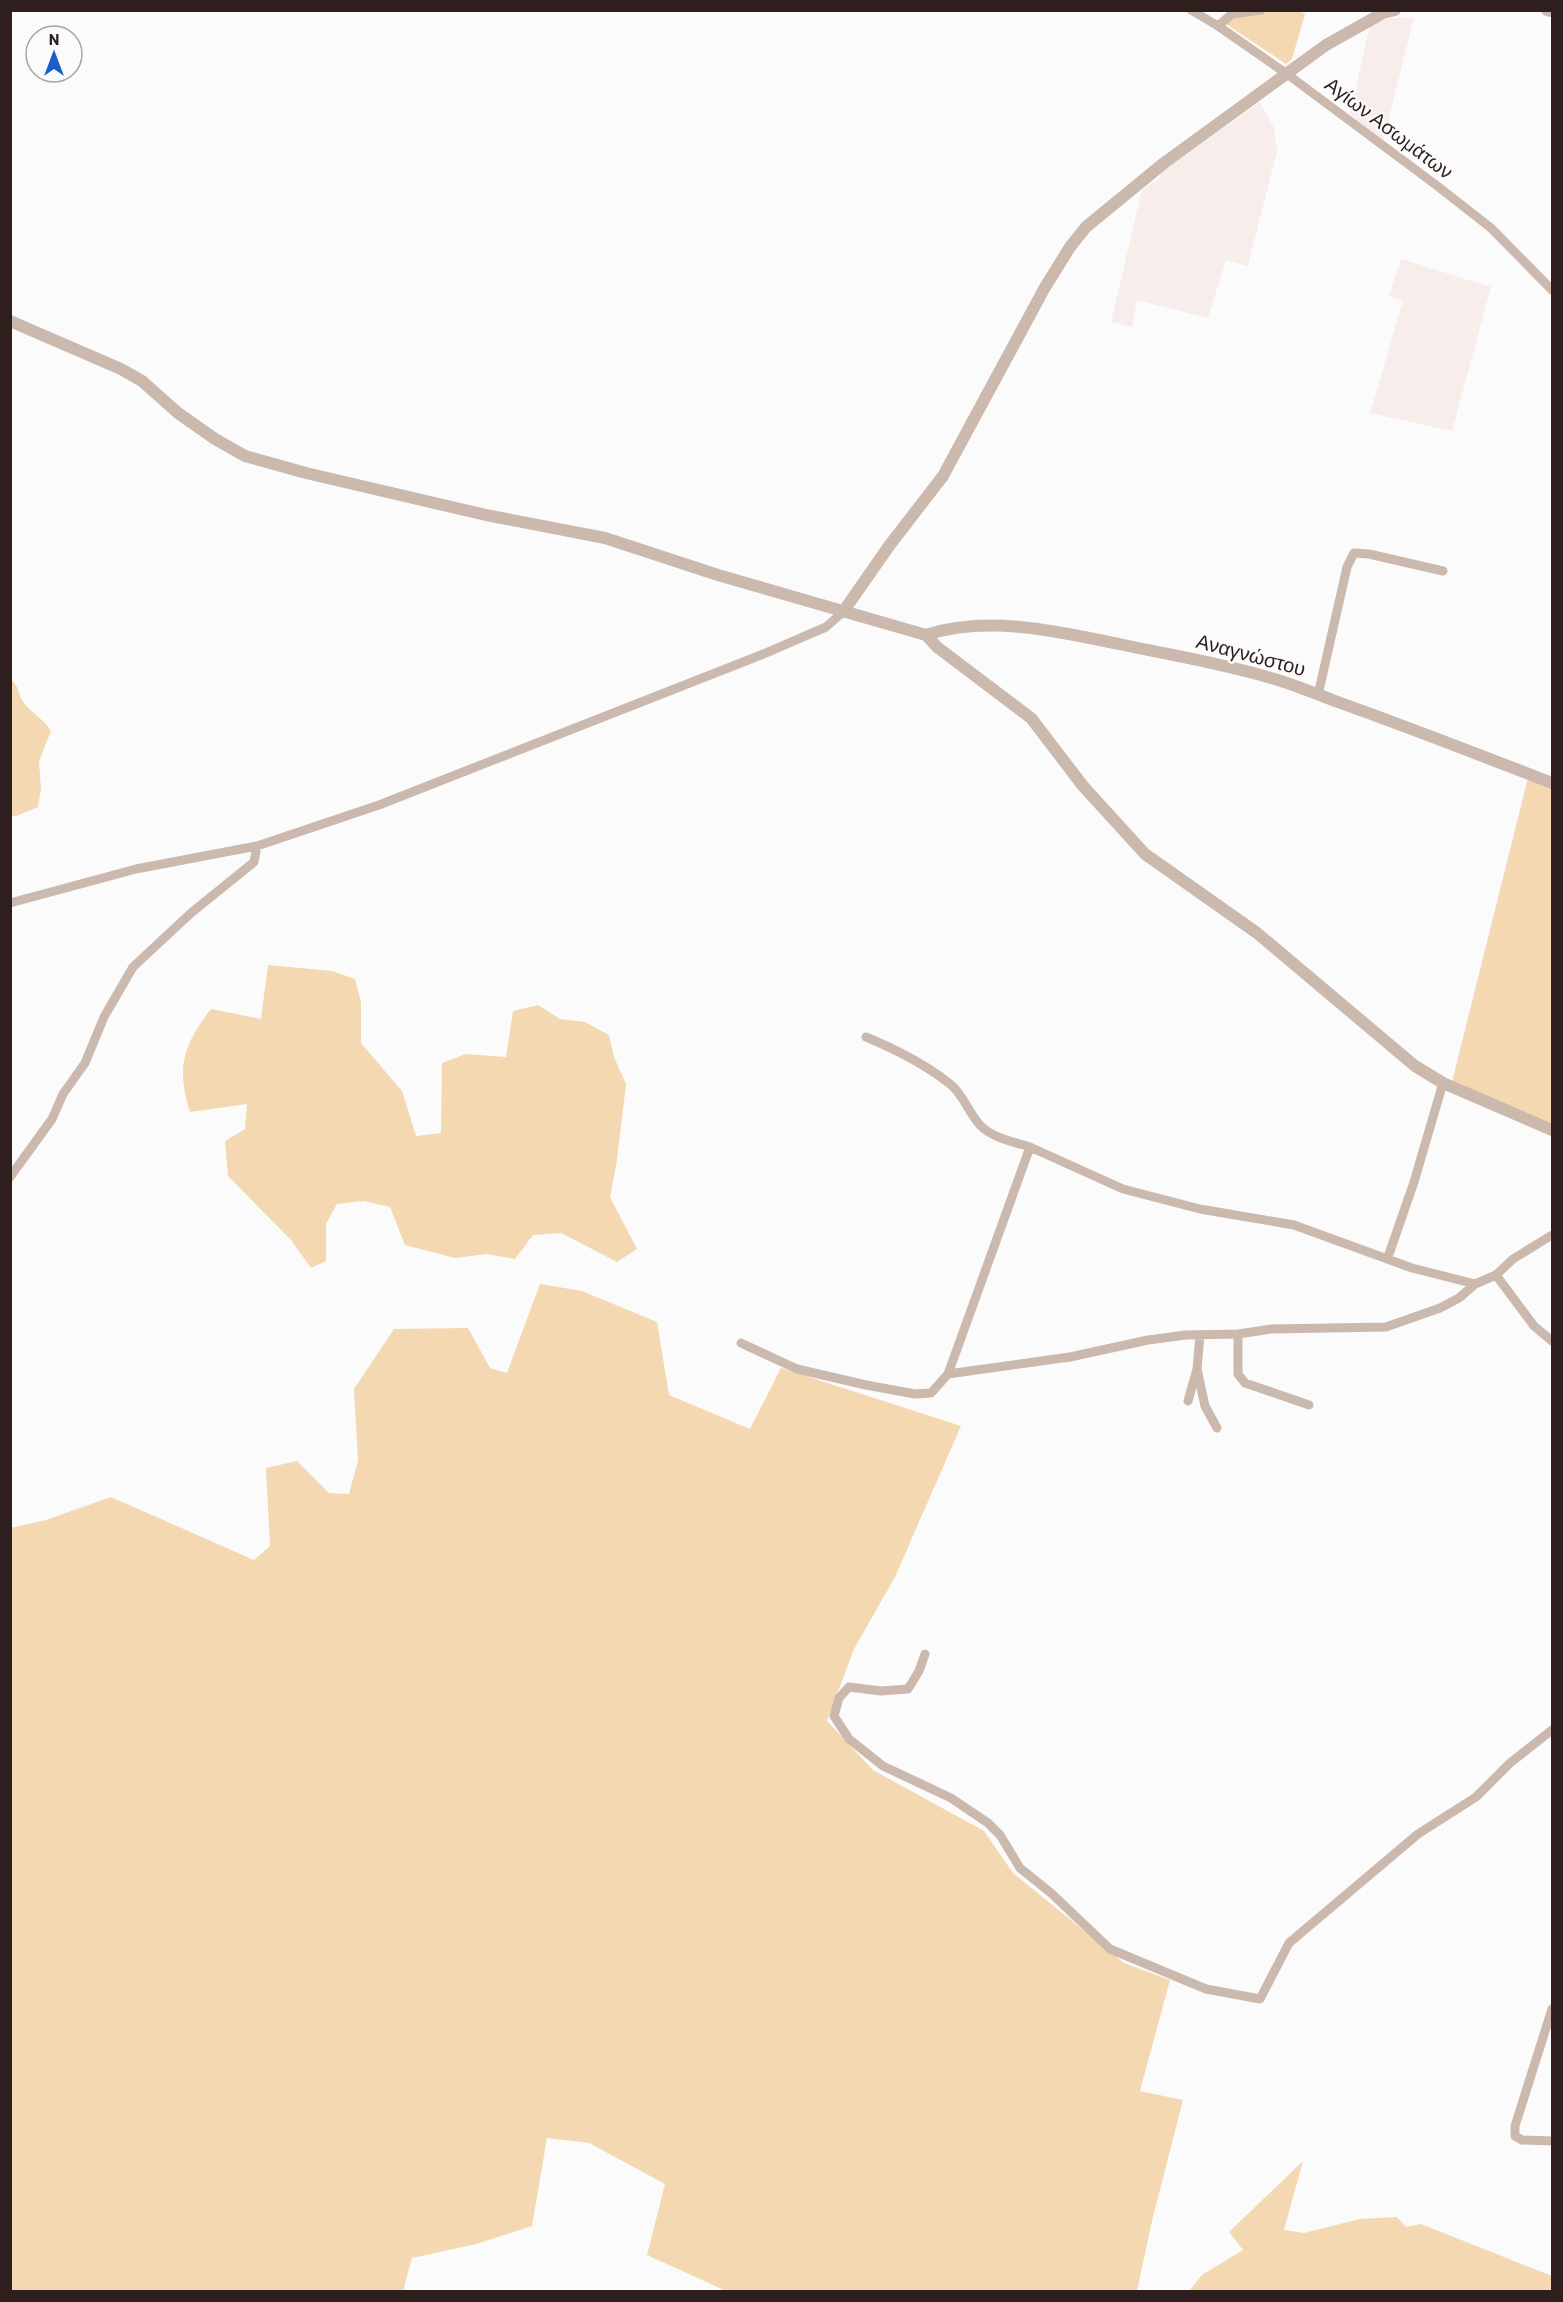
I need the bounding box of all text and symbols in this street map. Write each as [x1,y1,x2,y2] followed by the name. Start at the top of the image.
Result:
[24,24,84,84] north arrow
[49,29,59,48] text: N
[1321,71,1458,183] street label: Αγίων Ασωμάτων
[1194,628,1309,680] street label: Αναγνώστου

